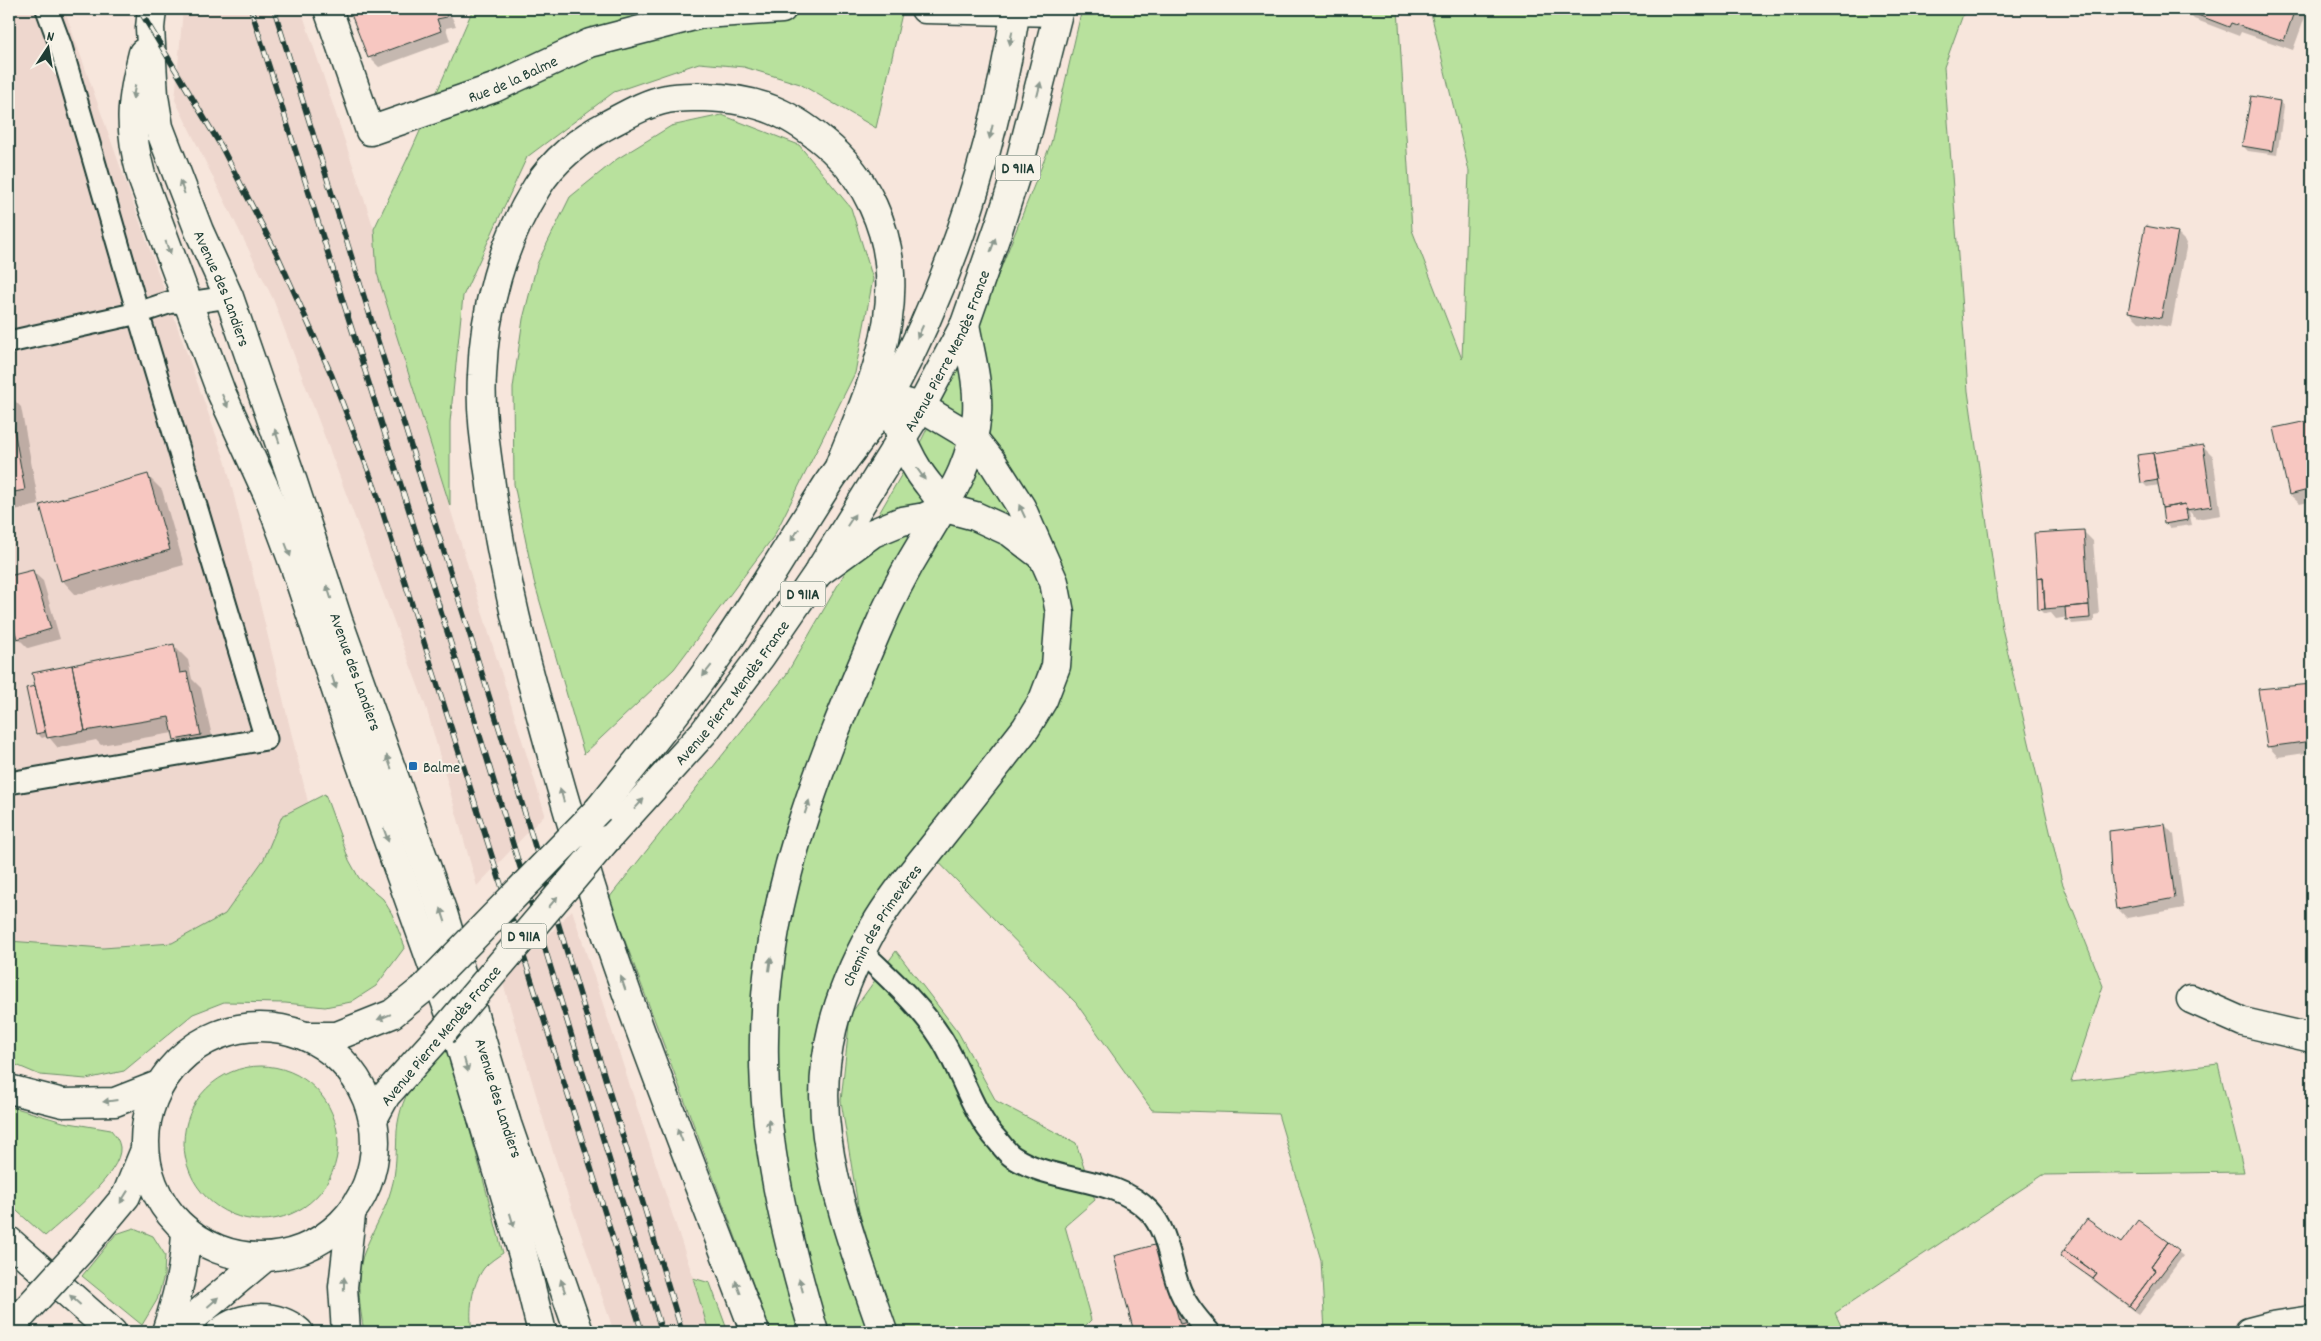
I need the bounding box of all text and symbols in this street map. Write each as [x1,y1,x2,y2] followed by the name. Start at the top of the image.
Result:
[22,22,72,72] north arrow
[45,27,56,48] text: N
[1007,30,1015,46] one-way arrow
[465,51,562,110] street label: Rue de la Balme
[1035,81,1043,96] one-way arrow
[130,85,138,101] one-way arrow
[987,124,995,139] one-way arrow
[996,156,1040,180] road number: D 911A
[177,179,185,194] one-way arrow
[186,227,254,351] street label: Avenue des Landiers
[989,237,997,252] one-way arrow
[165,241,172,256] one-way arrow
[899,267,997,437] street label: Avenue Pierre Mendès France
[916,325,924,339] one-way arrow
[222,394,230,408] one-way arrow
[273,428,281,443] one-way arrow
[916,468,926,481] one-way arrow
[1018,504,1026,518] one-way arrow
[846,513,855,527] one-way arrow
[790,528,800,542] one-way arrow
[284,543,292,558] one-way arrow
[780,582,826,606] road number: D 911A
[325,585,332,600] one-way arrow
[322,610,386,735] street label: Avenue des Landiers
[670,616,796,771] street label: Avenue Pierre Mendès France
[701,664,712,677] one-way arrow
[331,674,338,689] one-way arrow
[385,754,393,769] one-way arrow
[423,757,460,780] place label: Balme
[407,760,419,772] marker: Balme
[557,787,565,802] one-way arrow
[633,797,644,810] one-way arrow
[804,799,811,814] one-way arrow
[383,828,390,843] one-way arrow
[838,860,929,990] street label: Chemin des Primevères
[547,896,558,908] one-way arrow
[439,907,447,922] one-way arrow
[502,924,546,948] road number: D 911A
[766,956,774,972] one-way arrow
[376,961,508,1112] street label: Avenue Pierre Mendès France
[619,975,626,990] one-way arrow
[377,1014,391,1022] one-way arrow
[468,1036,527,1162] street label: Avenue des Landiers
[463,1057,471,1072] one-way arrow
[102,1097,118,1105] one-way arrow
[765,1118,773,1134] one-way arrow
[676,1127,684,1142] one-way arrow
[120,1190,129,1204] one-way arrow
[509,1213,517,1228] one-way arrow
[340,1275,348,1291] one-way arrow
[559,1278,567,1293] one-way arrow
[796,1278,804,1293] one-way arrow
[734,1279,741,1294] one-way arrow
[70,1294,82,1306] one-way arrow
[207,1296,220,1307] one-way arrow

